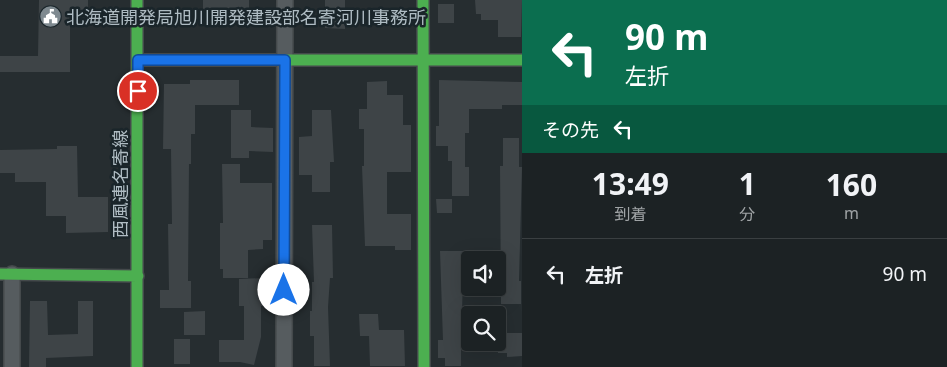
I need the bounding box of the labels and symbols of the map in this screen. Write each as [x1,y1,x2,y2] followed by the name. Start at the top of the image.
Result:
[38,5,62,29] public building icon: 北海道開発局旭川開発建設部名寄河川事務所
[66,5,426,29] place label: 北海道開発局旭川開発建設部名寄河川事務所
[117,70,159,112] pin
[108,130,132,238] street label: 西風連名寄線
[257,263,309,315] position arrow

